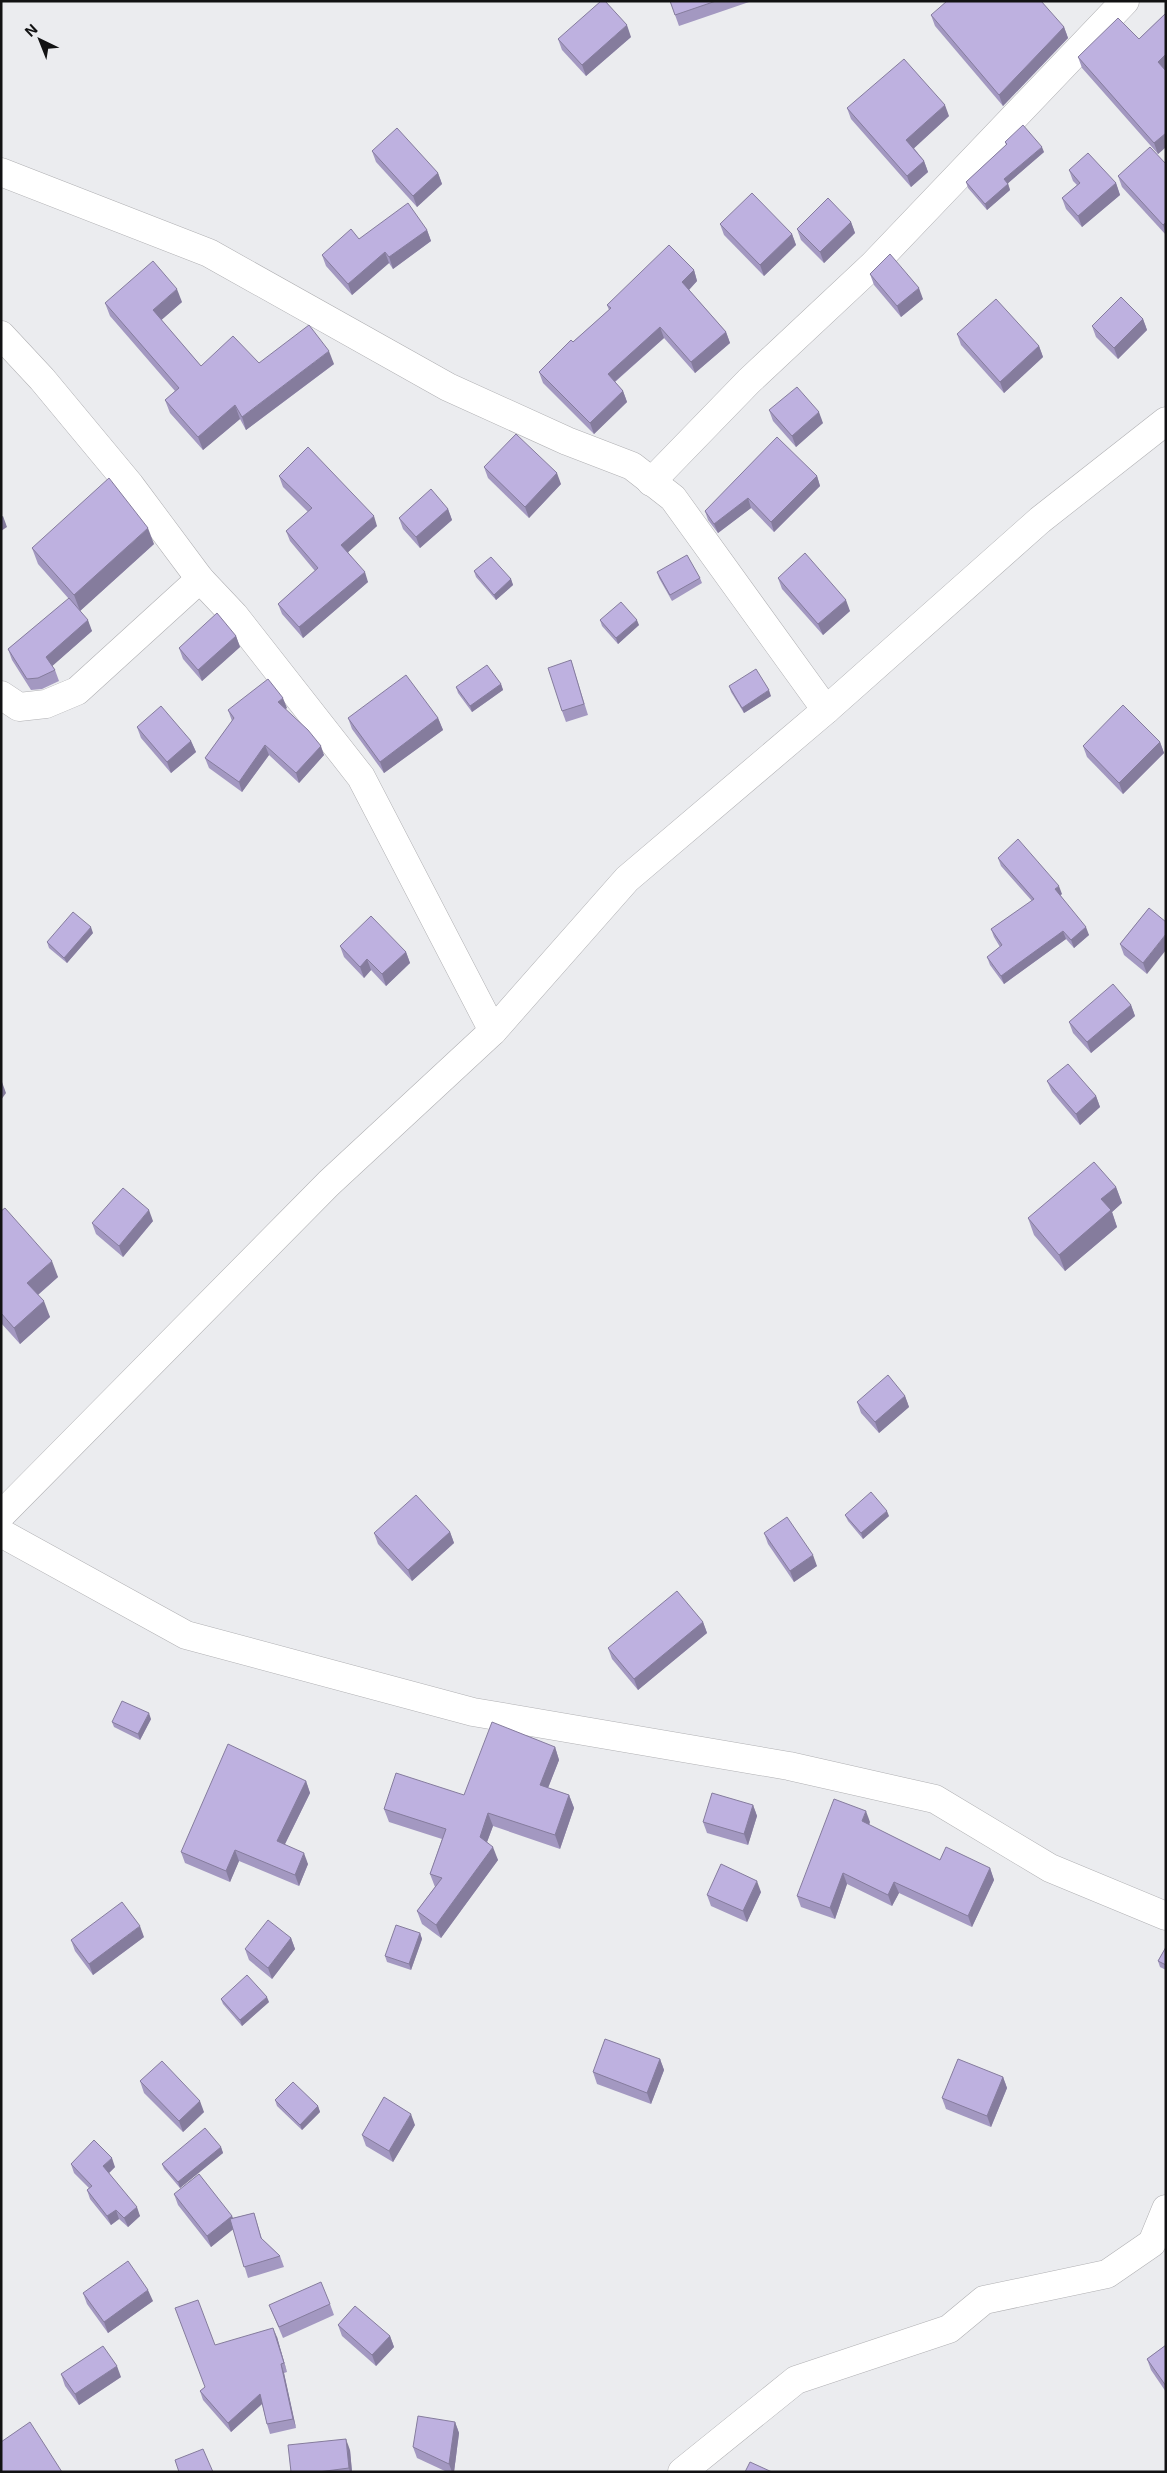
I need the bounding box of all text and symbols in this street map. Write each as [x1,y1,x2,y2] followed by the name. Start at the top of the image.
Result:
[15,15,65,65] north arrow
[21,20,40,40] text: N

